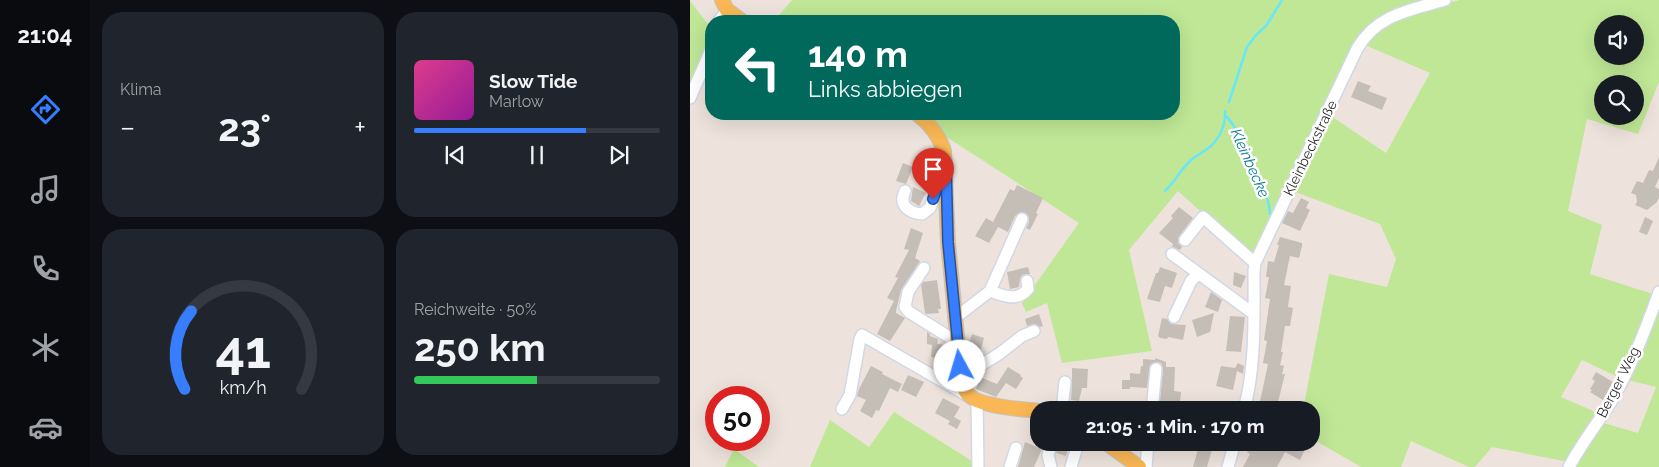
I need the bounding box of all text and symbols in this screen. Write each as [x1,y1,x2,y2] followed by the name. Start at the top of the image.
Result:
[1594,15,1644,125] map controls
[1594,15,1644,65] button: sound
[18,22,72,48] text: 21:04
[808,34,908,75] text: 140 m
[725,35,790,100] icon: left
[489,70,578,92] text: Slow Tide
[1594,75,1644,125] button: search
[808,76,963,102] text: Links abbiegen
[120,80,162,99] text: Klima
[28,92,63,127] icon: directions
[489,92,544,111] text: Marlow
[1280,98,1340,198] street label: Kleinbeckstraße
[218,105,271,150] text: 23°
[120,111,135,144] text: −
[354,111,366,144] text: +
[1227,126,1273,200] water label: Kleinbecke
[441,141,469,169] icon: previous
[523,141,551,169] icon: pause
[605,141,633,169] icon: next
[912,148,954,199] pin
[919,155,947,183] icon: arrive
[28,172,63,207] icon: music
[28,251,63,286] icon: phone
[414,300,536,319] text: Reichweite · 50%
[215,319,271,380] text: 41
[414,325,546,370] text: 250 km
[28,330,63,365] icon: climate
[933,339,985,391] position arrow
[1593,344,1643,420] street label: Berger Weg
[219,377,267,398] text: km/h
[705,386,770,451] speed limit sign: 50
[28,410,63,445] icon: car
[1086,415,1264,437] text: 21:05 · 1 Min. · 170 m

